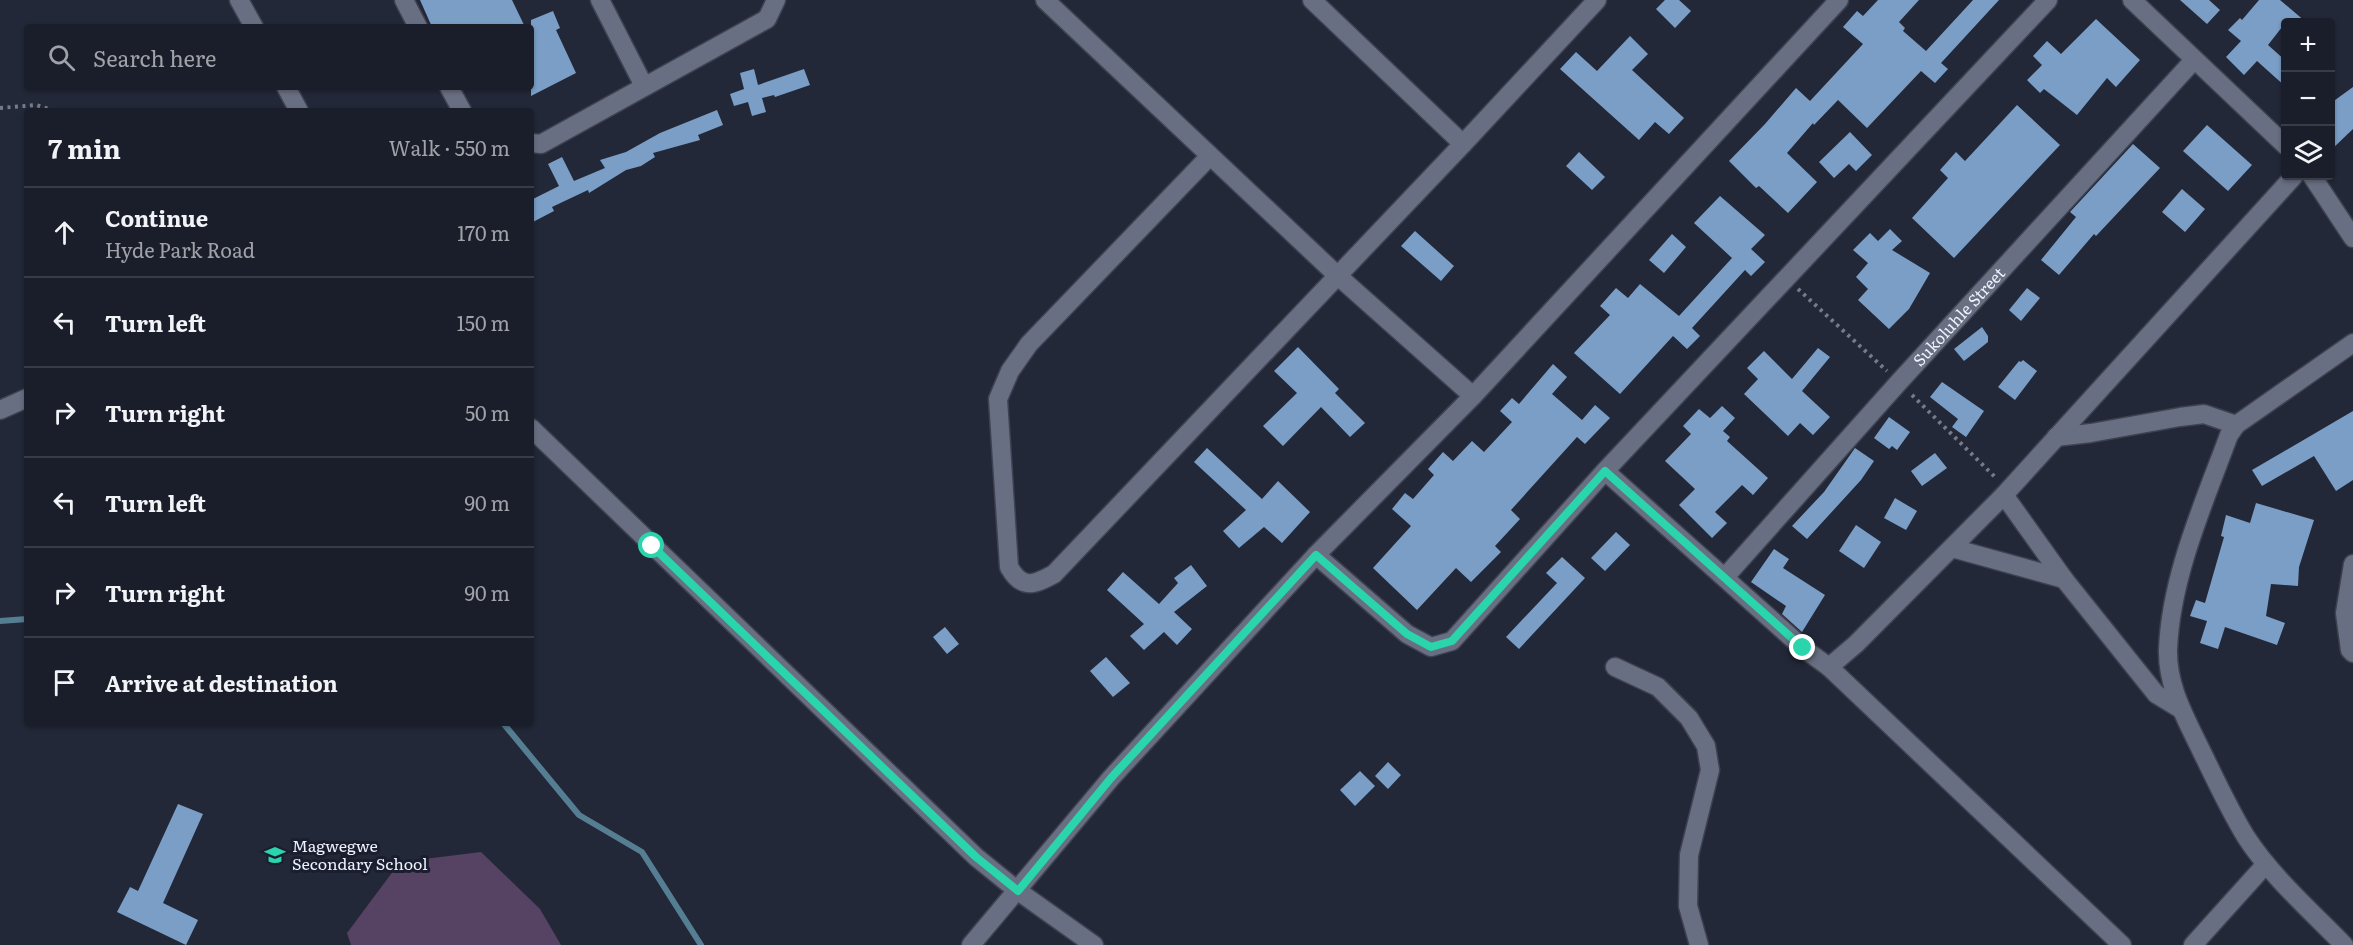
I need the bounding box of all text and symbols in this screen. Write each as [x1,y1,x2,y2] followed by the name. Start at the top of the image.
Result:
[2281,18,2335,180] map controls
[2281,18,2335,72] button: +
[24,24,534,90] search box
[45,41,78,74] icon: search
[93,41,216,74] text: Search here
[2281,72,2335,126] button: −
[2281,126,2335,180] button: layers
[48,128,121,167] text: 7 min
[389,132,510,162] text: Walk · 550 m
[105,201,208,234] text: Continue
[48,216,81,249] icon: ahead
[457,217,510,247] text: 170 m
[105,234,255,264] text: Hyde Park Road
[1906,261,2010,371] street label: Sukoluhle Street
[48,306,81,339] icon: left
[105,306,206,339] text: Turn left
[457,307,510,337] text: 150 m
[48,396,81,429] icon: right
[105,396,225,429] text: Turn right
[465,397,510,427] text: 50 m
[48,486,81,519] icon: left
[105,486,206,519] text: Turn left
[465,487,510,517] text: 90 m
[638,532,664,558] route start
[48,576,81,609] icon: right
[105,576,225,609] text: Turn right
[465,577,510,607] text: 90 m
[1789,634,1815,660] route end
[48,666,81,699] icon: arrive
[105,666,338,699] text: Arrive at destination
[292,833,428,875] place label: Magwegwe Secondary School
[263,843,287,867] school or university icon: Magwegwe Secondary School

